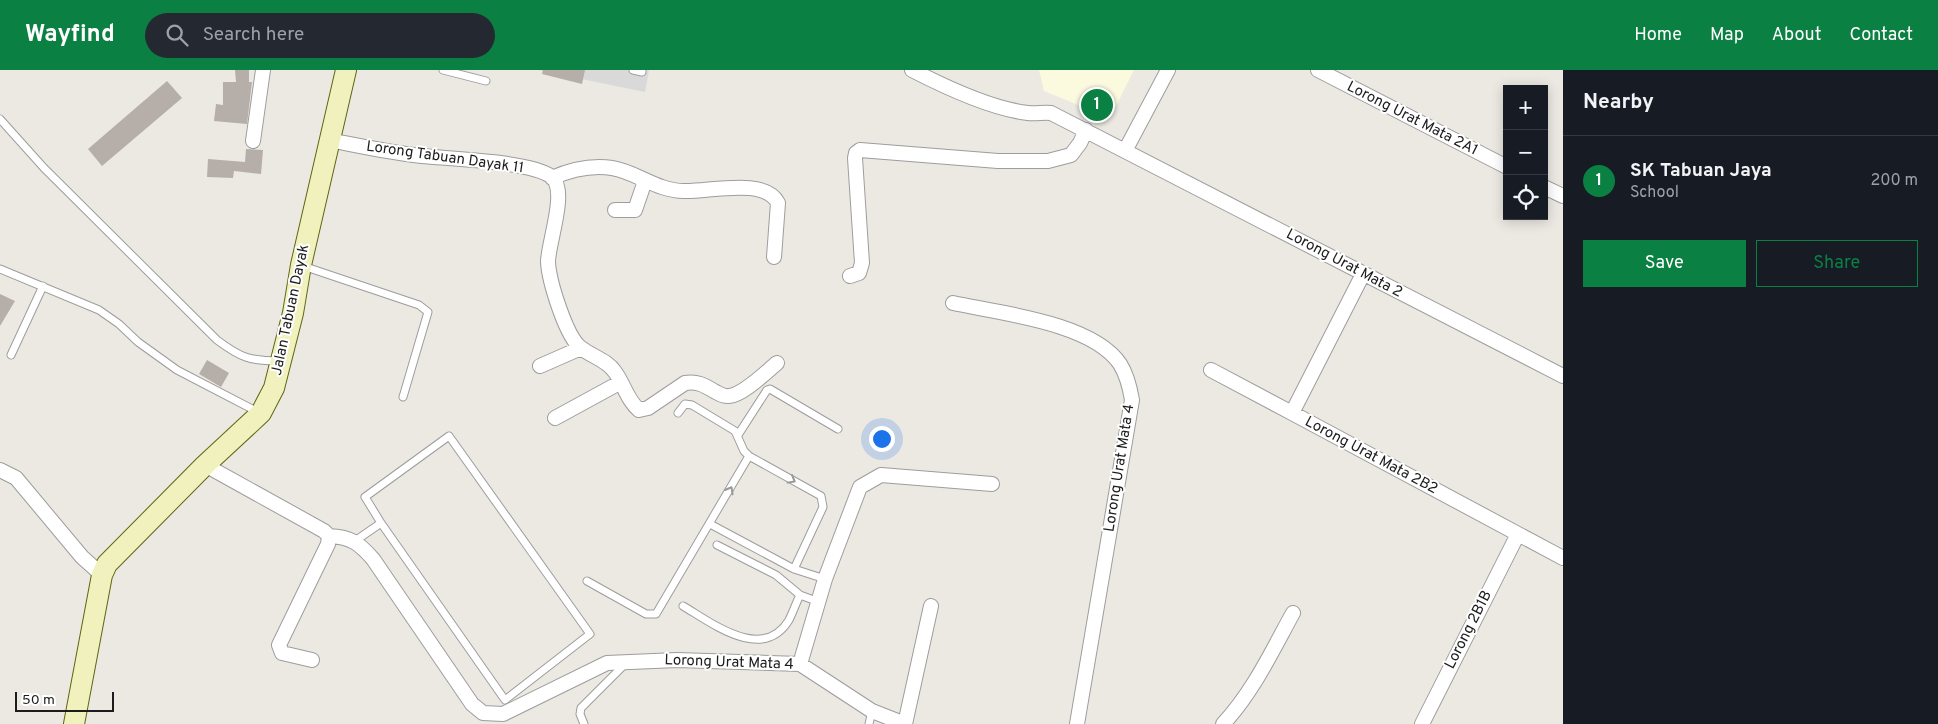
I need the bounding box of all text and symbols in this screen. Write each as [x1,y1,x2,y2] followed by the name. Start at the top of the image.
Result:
[145,13,495,58] search box
[25,20,115,50] text: Wayfind
[163,21,191,49] icon: search
[203,23,304,47] text: Search here
[1634,24,1682,47] text: Home
[1710,24,1744,47] text: Map
[1772,24,1821,47] text: About
[1849,24,1913,47] text: Contact
[1343,78,1481,160] street label: Lorong Urat Mata 2A1
[1503,85,1548,220] map controls
[1503,85,1548,130] button: +
[1081,86,1113,124] pin: 1
[1583,89,1654,116] text: Nearby
[1503,130,1548,175] button: −
[365,138,525,178] street label: Lorong Tabuan Dayak 11
[1630,159,1772,183] text: SK Tabuan Jaya
[1596,171,1602,191] text: 1
[1870,171,1918,191] text: 200 m
[1503,175,1548,220] button: locate
[1630,183,1679,203] text: School
[1283,225,1405,303] street label: Lorong Urat Mata 2
[1583,240,1746,287] button: Save
[1756,240,1918,287] button: Share
[268,243,314,377] street label: Jalan Tabuan Dayak
[1101,403,1139,533] street label: Lorong Urat Mata 4
[1301,413,1441,499] street label: Lorong Urat Mata 2B2
[869,426,895,452] your location
[787,474,796,484] one-way arrow
[723,487,733,496] one-way arrow
[1441,588,1497,672] street label: Lorong 2B1B
[664,651,794,675] street label: Lorong Urat Mata 4
[15,689,114,712] scale bar
[22,692,55,709] text: 50 m

